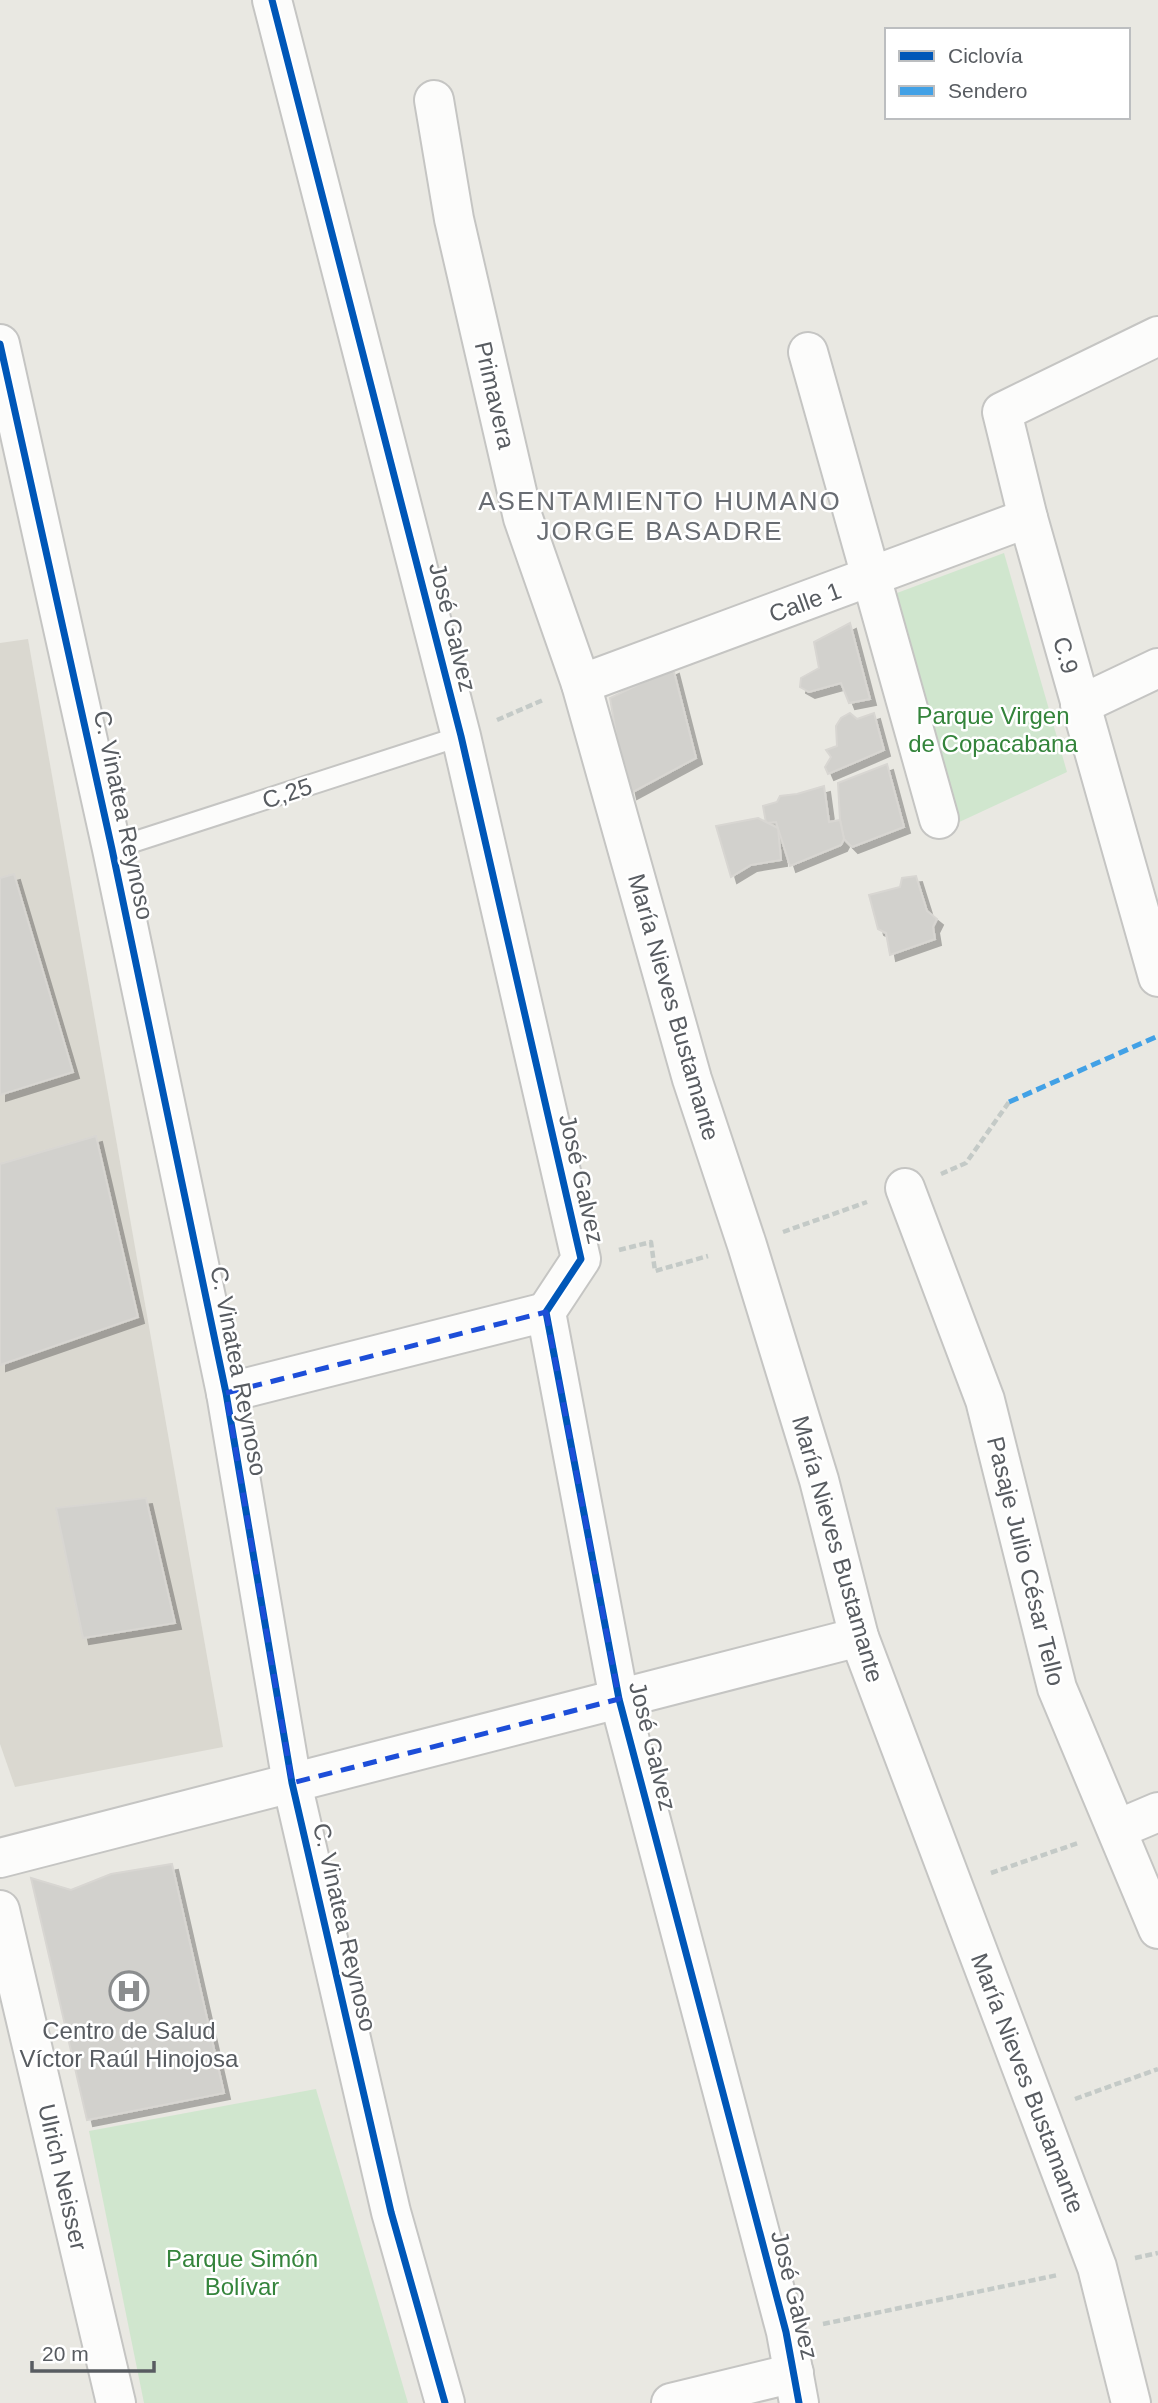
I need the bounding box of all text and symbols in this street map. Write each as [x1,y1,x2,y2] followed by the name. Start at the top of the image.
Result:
[885,28,1130,119] legend
[948,44,1023,67] text: Ciclovía
[948,79,1027,102] text: Sendero
[470,339,521,452] street label: Primavera
[478,486,842,546] district label: ASENTAMIENTO HUMANO JORGE BASADRE
[424,560,482,694] street label: José Galvez
[765,577,845,627] street label: Calle 1
[1048,633,1084,677] street label: C.9
[908,702,1078,757] park label: Parque Virgen de Copacabana
[89,708,159,922] street label: C. Vinatea Reynoso
[259,772,315,814] street label: C,25
[623,871,725,1143] street label: María Nieves Bustamante
[554,1112,610,1246] street label: José Galvez
[205,1264,273,1478] street label: C. Vinatea Reynoso
[787,1413,889,1685] street label: María Nieves Bustamante
[982,1434,1070,1688] street label: Pasaje Julio César Tello
[624,1679,682,1813] street label: José Galvez
[308,1820,382,2034] street label: C. Vinatea Reynoso
[966,1949,1090,2217] street label: María Nieves Bustamante
[108,1970,150,2012] hospital icon: Centro de Salud Víctor Raúl Hinojosa
[20,2017,239,2072] place label: Centro de Salud Víctor Raúl Hinojosa
[33,2101,93,2253] street label: Ulrich Neisser
[766,2228,824,2362] street label: José Galvez
[166,2245,318,2300] park label: Parque Simón Bolívar
[32,2330,154,2374] scale bar
[42,2342,89,2365] text: 20 m

